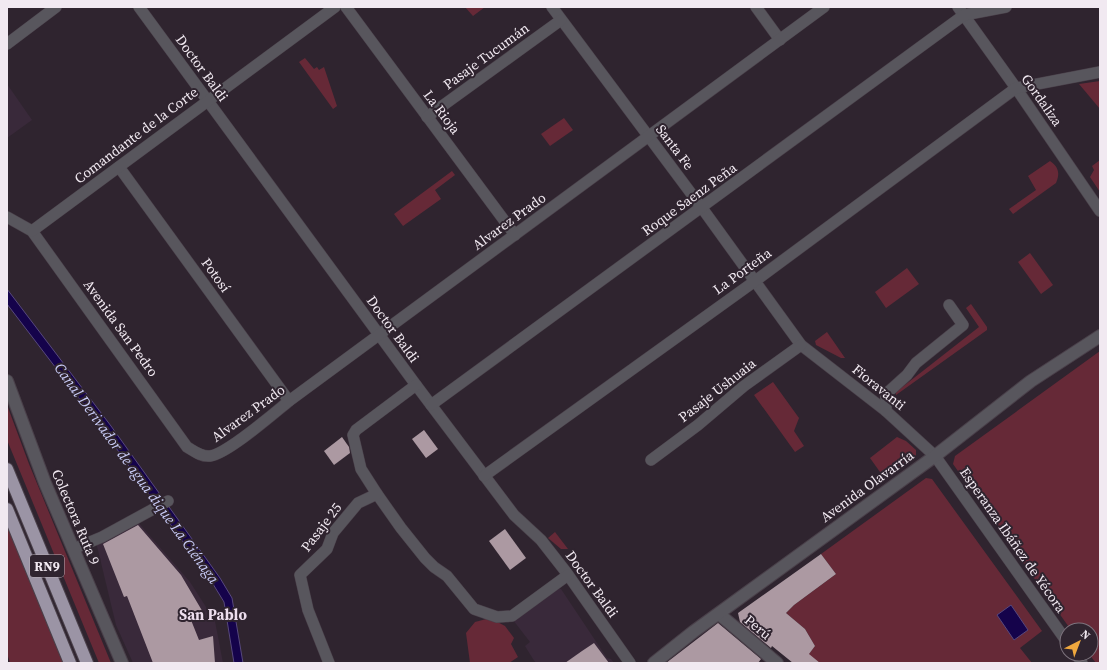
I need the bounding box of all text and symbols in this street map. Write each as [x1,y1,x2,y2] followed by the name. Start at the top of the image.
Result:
[439,18,534,94] street label: Pasaje Tucumán
[171,31,233,105] street label: Doctor Baldi
[1017,70,1068,131] street label: Gordaliza
[70,82,202,188] street label: Comandante de la Corte
[419,86,466,139] street label: La Rioja
[651,120,699,174] street label: Santa Fe
[637,157,741,240] street label: Roque Saenz Peña
[468,187,550,254] street label: Alvarez Prado
[709,242,776,299] street label: La Porteña
[197,254,235,296] street label: Potosí
[79,275,163,381] street label: Avenida San Pedro
[362,292,424,366] street label: Doctor Baldi
[674,353,761,427] street label: Pasaje Ushuaia
[50,358,224,588] water label: Canal Derivador de agua dique La Ciénaga
[848,359,910,415] street label: Fioravanti
[207,379,289,446] street label: Alvarez Prado
[816,445,918,527] street label: Avenida Olavarría
[955,463,1071,617] street label: Esperanza Ibáñez de Yécora
[47,466,105,568] street label: Colectora Ruta 9
[296,498,346,556] street label: Pasaje 25
[561,547,623,621] street label: Doctor Baldi
[30,555,64,577] road number: RN9
[179,604,247,625] district label: San Pablo
[740,610,776,644] street label: Perú
[1059,622,1099,662] north arrow
[1077,627,1093,643] text: N

